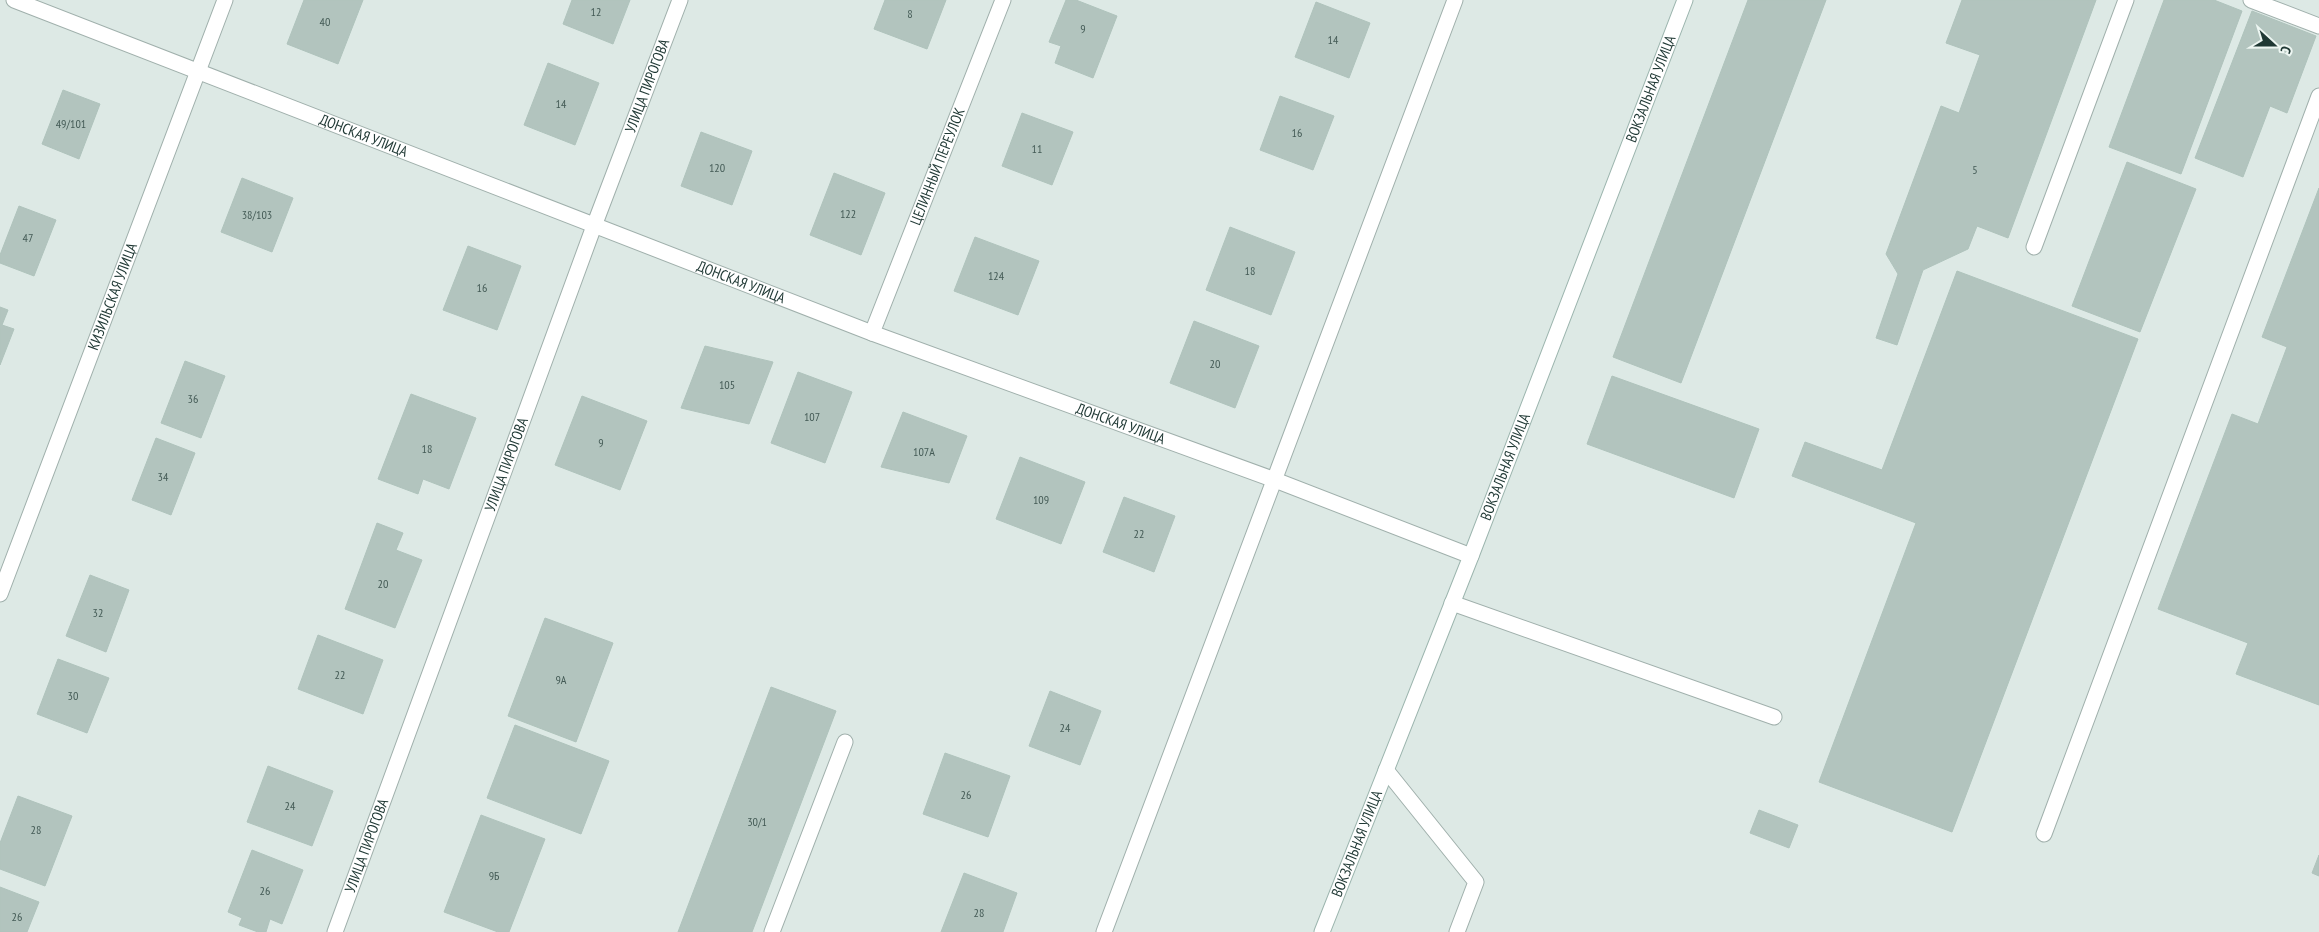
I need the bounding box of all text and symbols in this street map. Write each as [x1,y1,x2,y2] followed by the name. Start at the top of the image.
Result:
[591,4,601,19] house number: 12
[907,6,913,21] house number: 8
[320,14,330,29] house number: 40
[2249,20,2299,70] north arrow
[1080,21,1086,36] house number: 9
[1328,32,1339,47] house number: 14
[1621,32,1680,145] street label: ВОКЗАЛЬНАЯ УЛИЦА
[620,35,674,135] street label: УЛИЦА ПИРОГОВА
[2276,43,2296,56] text: С
[556,96,567,111] house number: 14
[905,104,969,228] street label: ЦЕЛИННЫЙ ПЕРЕУЛОК
[317,110,411,161] street label: ДОНСКАЯ УЛИЦА
[56,116,86,131] house number: 49/101
[1292,125,1302,140] house number: 16
[1032,141,1042,156] house number: 11
[709,160,725,175] house number: 120
[1972,162,1978,177] house number: 5
[840,206,856,221] house number: 122
[242,207,272,222] house number: 38/103
[23,230,33,245] house number: 47
[83,239,141,353] street label: КИЗИЛЬСКАЯ УЛИЦА
[695,256,789,308] street label: ДОНСКАЯ УЛИЦА
[1245,263,1255,278] house number: 18
[988,268,1005,283] house number: 124
[477,280,487,295] house number: 16
[1210,356,1220,371] house number: 20
[719,377,735,392] house number: 105
[188,391,198,406] house number: 36
[1074,398,1169,448] street label: ДОНСКАЯ УЛИЦА
[804,409,820,424] house number: 107
[1476,410,1534,523] street label: ВОКЗАЛЬНАЯ УЛИЦА
[480,414,532,514] street label: УЛИЦА ПИРОГОВА
[598,435,604,450] house number: 9
[422,441,432,456] house number: 18
[913,444,935,459] house number: 107А
[158,469,169,484] house number: 34
[1033,492,1049,507] house number: 109
[1134,526,1144,541] house number: 22
[378,576,388,591] house number: 20
[93,605,103,620] house number: 32
[335,667,345,682] house number: 22
[555,672,567,687] house number: 9А
[68,688,78,703] house number: 30
[1060,720,1071,735] house number: 24
[961,787,971,802] house number: 26
[1327,787,1387,900] street label: ВОКЗАЛЬНАЯ УЛИЦА
[340,795,392,895] street label: УЛИЦА ПИРОГОВА
[285,798,296,813] house number: 24
[747,814,767,829] house number: 30/1
[31,822,41,837] house number: 28
[489,868,499,883] house number: 9Б
[260,883,270,898] house number: 26
[974,905,984,920] house number: 28
[12,909,22,924] house number: 26

